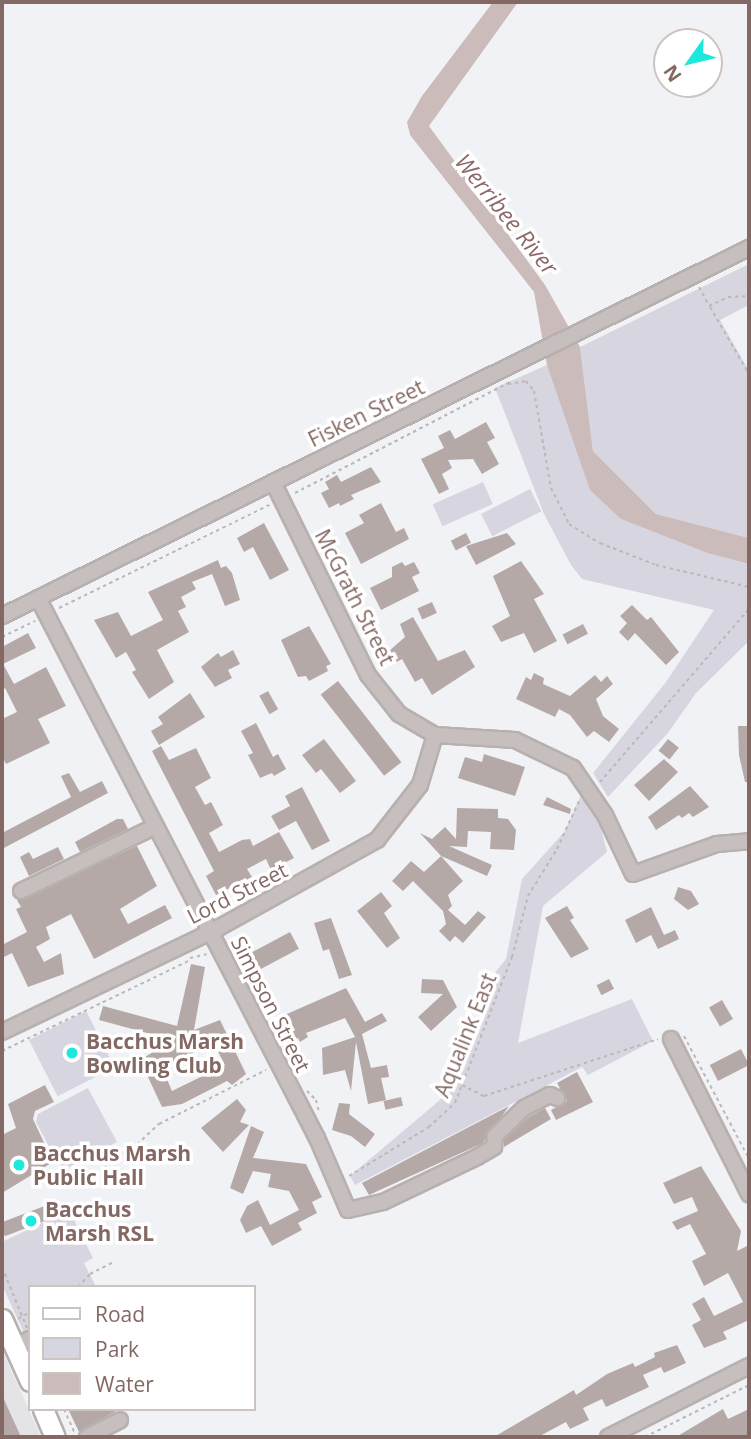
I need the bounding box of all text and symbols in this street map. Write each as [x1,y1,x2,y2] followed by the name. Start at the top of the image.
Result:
[653,28,723,98] north arrow
[657,60,687,87] text: N
[450,148,564,280] water label: Werribee River
[304,374,428,452] street label: Fisken Street
[310,525,400,669] street label: McGrath Street
[183,857,291,929] street label: Lord Street
[226,932,316,1076] street label: Simpson Street
[429,969,501,1101] street label: Aqualink East
[86,1028,244,1078] place label: Bacchus Marsh Bowling Club
[64,1045,80,1061] marker: Bacchus Marsh Bowling Club
[33,1140,191,1190] place label: Bacchus Marsh Public Hall
[11,1157,27,1173] marker: Bacchus Marsh Public Hall
[45,1196,154,1246] place label: Bacchus Marsh RSL
[23,1213,39,1229] marker: Bacchus Marsh RSL
[28,1285,256,1411] legend
[95,1300,145,1328] text: Road
[95,1335,139,1363] text: Park
[95,1370,154,1398] text: Water

